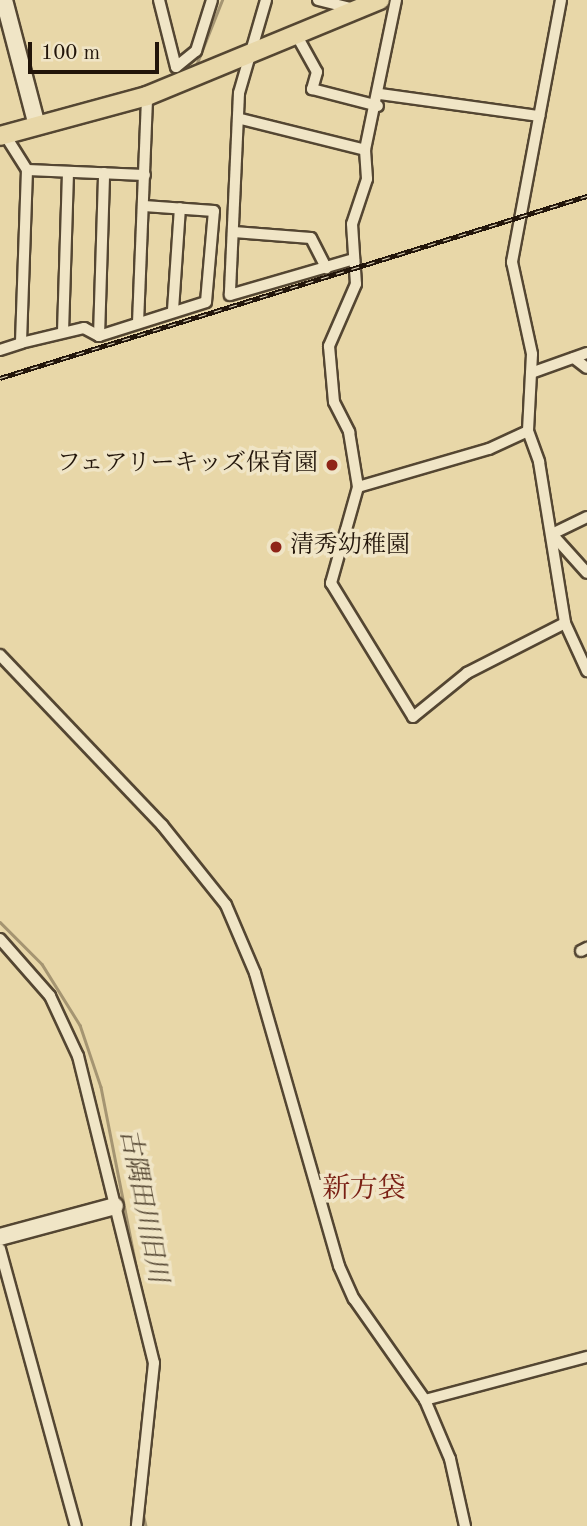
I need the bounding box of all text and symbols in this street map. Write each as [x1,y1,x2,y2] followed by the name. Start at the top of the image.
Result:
[32,28,163,72] scale bar
[41,43,100,64] text: 100 m
[54,451,318,479] place label: フェアリーキッズ保育園
[324,457,340,473] marker: フェアリーキッズ保育園
[290,533,410,561] place label: 清秀幼稚園
[268,539,284,555] marker: 清秀幼稚園
[112,1126,172,1286] water label: 古隅田川旧川
[322,1173,406,1207] district label: 新方袋

